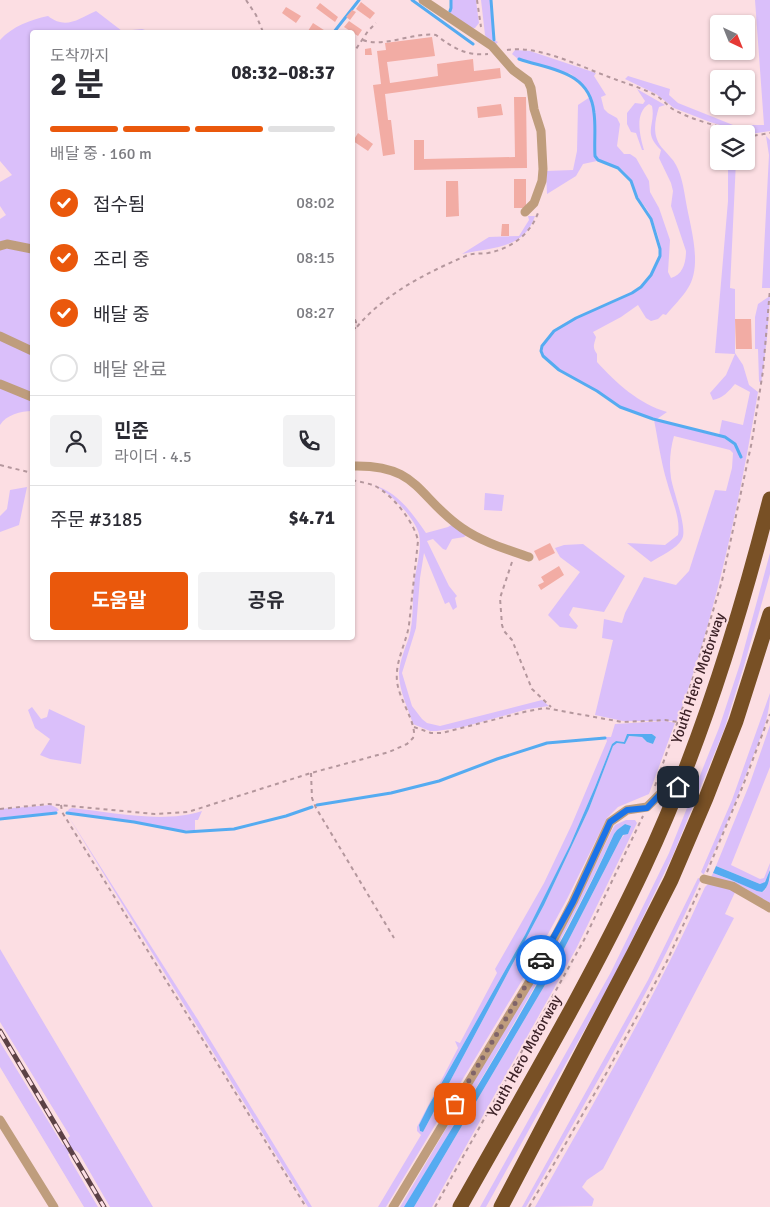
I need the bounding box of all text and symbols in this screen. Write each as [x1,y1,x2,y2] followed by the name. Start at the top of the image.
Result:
[710,15,755,60] north arrow
[710,15,755,170] map controls
[50,46,109,66] text: 도착까지
[231,61,335,85] text: 08:32–08:37
[50,65,104,104] text: 2 분
[710,70,755,115] button: locate
[710,125,755,170] button: layers
[50,144,152,164] text: 배달 중 · 160 m
[50,189,78,217] icon: check
[93,193,145,217] text: 접수됨
[296,193,335,213] text: 08:02
[50,244,78,272] icon: check
[93,248,150,272] text: 조리 중
[296,248,335,268] text: 08:15
[50,299,78,327] icon: check
[93,303,150,327] text: 배달 중
[296,303,335,323] text: 08:27
[93,358,167,382] text: 배달 완료
[50,415,102,467] button: person
[283,415,335,467] button: phone
[114,419,149,443] text: 민준
[114,447,192,467] text: 라이더 · 4.5
[289,506,335,530] text: $4.71
[50,508,142,532] text: 주문 #3185
[50,572,188,630] button: 도움말
[198,572,335,630] button: 공유
[667,610,729,746] street label: Youth Hero Motorway
[657,766,699,808] pin
[664,773,692,801] icon: home
[516,935,566,985] courier
[527,946,555,974] icon: car
[483,992,565,1120] street label: Youth Hero Motorway
[434,1083,476,1125] pin
[441,1090,469,1118] icon: bag

